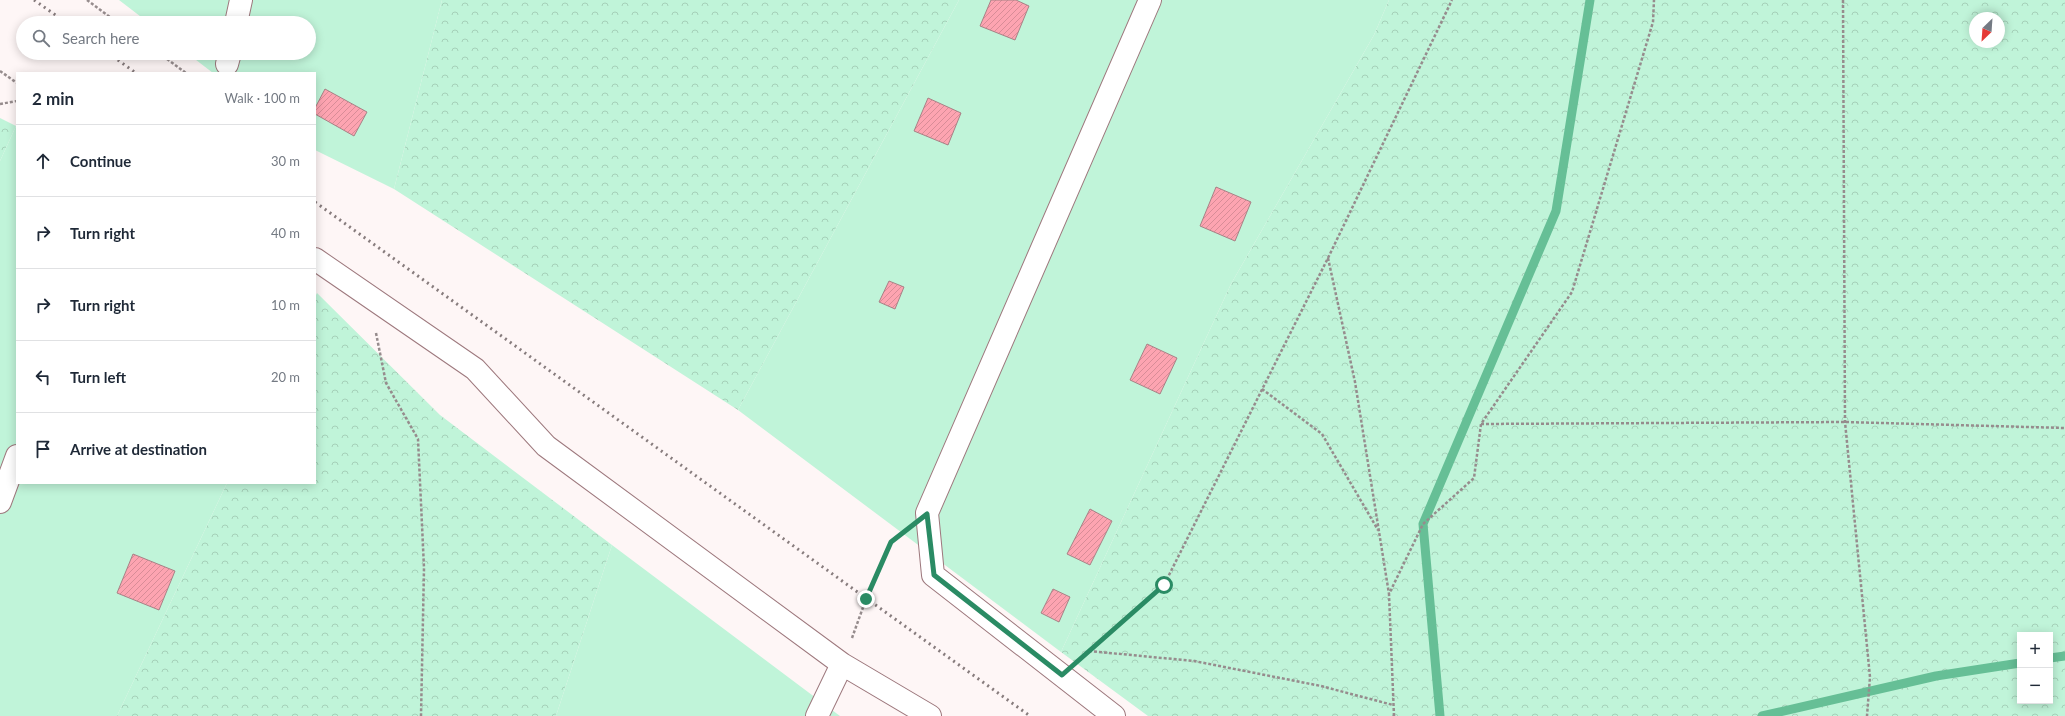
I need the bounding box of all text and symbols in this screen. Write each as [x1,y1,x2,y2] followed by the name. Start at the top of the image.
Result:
[1969,12,2005,48] north arrow
[16,16,316,60] search box
[30,27,52,49] icon: search
[62,29,139,47] text: Search here
[32,88,74,109] text: 2 min
[224,90,300,106] text: Walk · 100 m
[32,150,54,172] icon: ahead
[70,152,131,170] text: Continue
[271,153,300,169] text: 30 m
[32,222,54,244] icon: right
[70,224,135,242] text: Turn right
[271,225,300,241] text: 40 m
[32,294,54,316] icon: right
[70,296,135,314] text: Turn right
[271,297,300,313] text: 10 m
[32,366,54,388] icon: left
[70,368,126,386] text: Turn left
[271,369,300,385] text: 20 m
[32,438,54,460] icon: arrive
[70,440,207,458] text: Arrive at destination
[1155,576,1173,594] route start
[857,590,875,608] route end
[2017,632,2053,704] map controls
[2017,632,2053,668] button: +
[2017,668,2053,704] button: −

